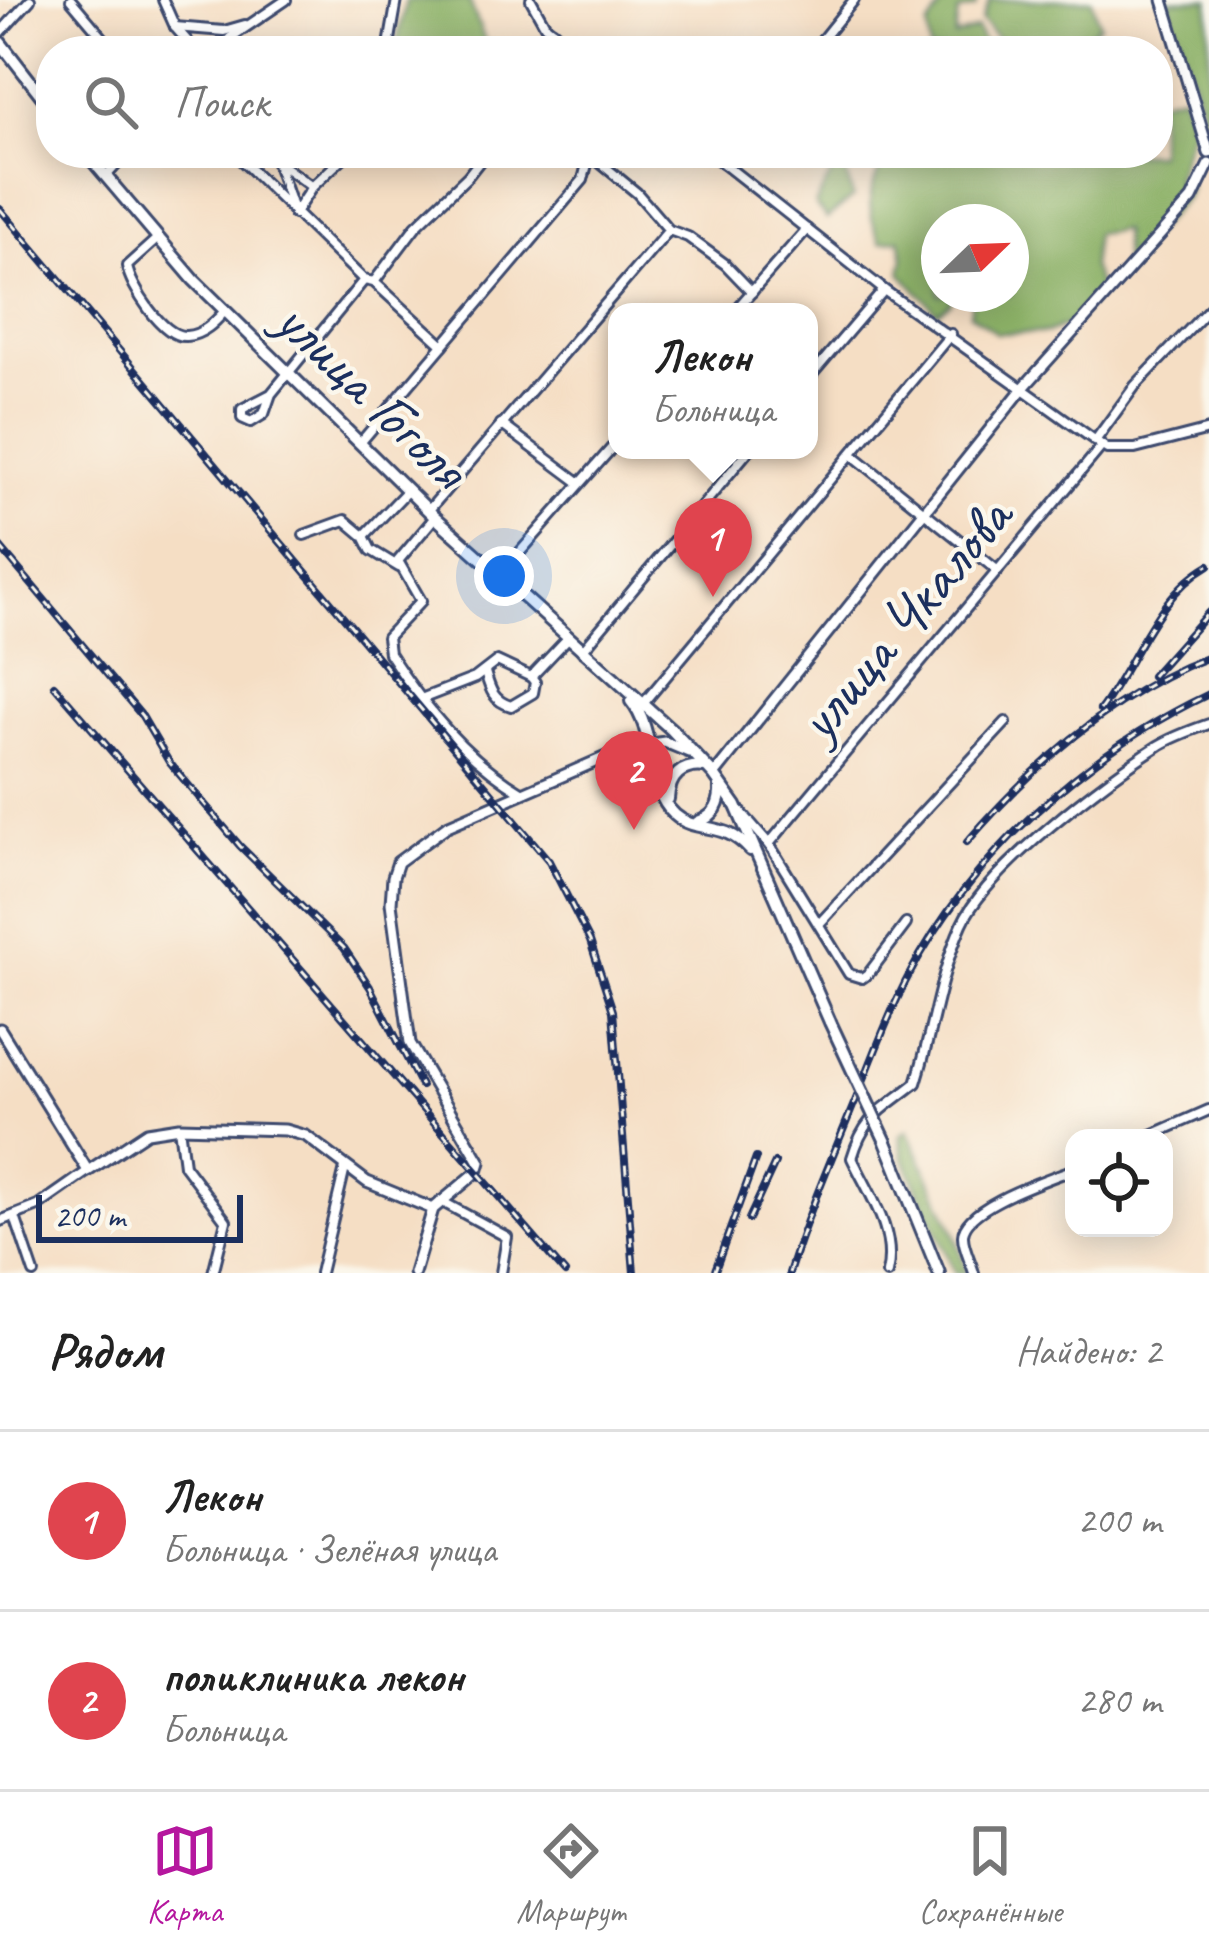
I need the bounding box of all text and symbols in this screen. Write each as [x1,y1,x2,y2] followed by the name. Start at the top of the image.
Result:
[36,36,1173,168] search box
[78,69,144,135] icon: search
[174,74,269,131] text: Поиск
[921,204,1029,312] north arrow
[257,281,488,507] street label: улица Гоголя
[608,303,818,459] popup
[652,328,751,385] text: Лекон
[652,385,774,434] text: Больница
[778,477,1031,758] street label: улица Чкалова
[674,498,752,597] pin: 1
[474,546,534,606] your location
[595,731,673,830] pin: 2
[1065,1129,1173,1237] map controls
[1065,1129,1173,1237] button: locate
[36,1189,243,1242] scale bar
[54,1195,125,1237] text: 200 m
[48,1319,162,1383] text: Рядом
[1016,1327,1161,1376] text: Найдено: 2
[162,1468,261,1525] text: Лекон
[78,1496,96,1545] text: 1
[1077,1496,1161,1545] text: 200 m
[162,1525,496,1574] text: Больница · Зелёная улица
[162,1648,464,1705] text: поликлиника лекон
[78,1676,96,1725] text: 2
[1077,1676,1161,1725] text: 280 m
[162,1705,285,1754] text: Больница
[147,1818,222,1932] tab: Карта
[516,1818,625,1932] tab: Маршрут
[919,1818,1062,1932] tab: Сохранённые

